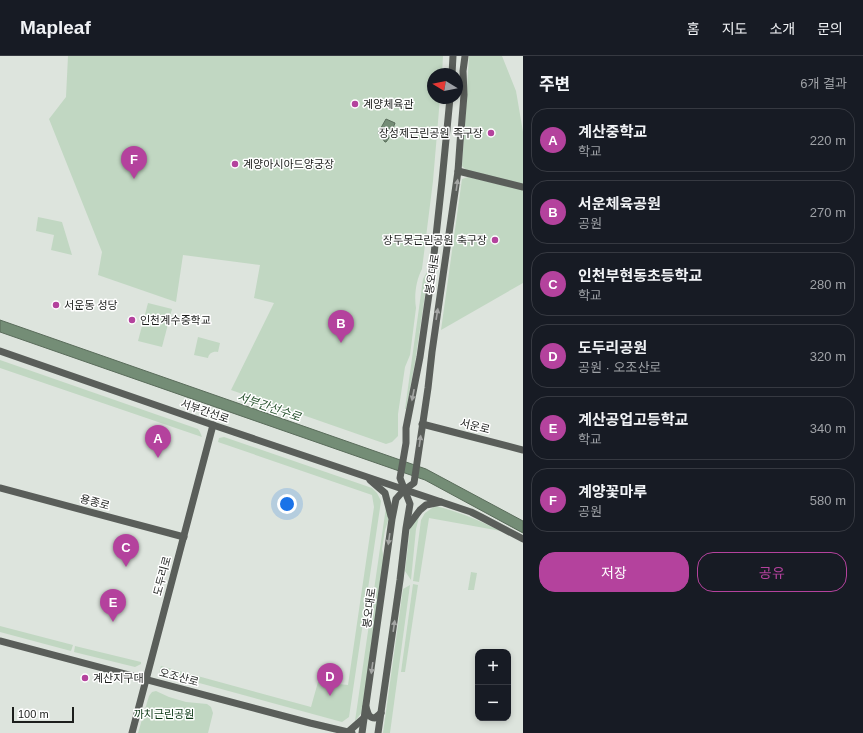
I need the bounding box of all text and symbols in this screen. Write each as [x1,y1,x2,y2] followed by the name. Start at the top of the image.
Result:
[20,17,91,38] text: Mapleaf
[687,21,700,37] text: 홈
[722,21,747,37] text: 지도
[769,21,795,37] text: 소개
[817,21,843,37] text: 문의
[427,68,463,104] north arrow
[539,75,570,94] text: 주변
[800,76,847,91] text: 6개 결과
[363,98,414,110] place label: 계양체육관
[350,99,360,109] marker: 계양체육관
[578,123,647,140] text: 계산중학교
[379,127,483,139] place label: 장성제근린공원 족구장
[486,128,496,138] marker: 장성제근린공원 족구장
[548,133,558,148] text: A
[810,133,846,148] text: 220 m
[578,144,602,159] text: 학교
[121,146,147,179] pin: F
[243,158,334,170] place label: 계양아시아드양궁장
[230,159,240,169] marker: 계양아시아드양궁장
[454,179,460,191] one-way arrow
[578,195,661,212] text: 서운체육공원
[548,205,558,220] text: B
[810,205,846,220] text: 270 m
[578,216,602,231] text: 공원
[383,234,487,246] place label: 장두못근린공원 축구장
[490,235,500,245] marker: 장두못근린공원 축구장
[423,253,441,295] street label: 봉오대로
[578,267,702,284] text: 인천부현동초등학교
[548,277,558,292] text: C
[810,277,846,292] text: 280 m
[578,288,602,303] text: 학교
[64,299,118,311] place label: 서운동 성당
[51,300,61,310] marker: 서운동 성당
[434,308,440,320] one-way arrow
[328,310,354,343] pin: B
[140,314,211,326] place label: 인천계수중학교
[127,315,137,325] marker: 인천계수중학교
[578,339,647,356] text: 도두리공원
[548,349,558,364] text: D
[810,349,846,364] text: 320 m
[578,360,661,375] text: 공원 · 오조산로
[409,389,415,401] one-way arrow
[235,390,303,425] water label: 서부간선수로
[179,397,231,425] street label: 서부간선로
[578,411,688,428] text: 계산공업고등학교
[459,417,491,435] street label: 서운로
[549,421,557,436] text: E
[810,421,846,436] text: 340 m
[145,425,171,458] pin: A
[578,432,602,447] text: 학교
[417,435,423,447] one-way arrow
[578,483,647,500] text: 계양꽃마루
[79,492,111,512] street label: 용종로
[549,493,557,508] text: F
[810,493,846,508] text: 580 m
[277,494,297,514] your location
[578,504,602,519] text: 공원
[386,533,392,545] one-way arrow
[113,534,139,567] pin: C
[539,552,689,592] button: 저장
[697,552,847,592] button: 공유
[151,555,173,597] street label: 도두리로
[360,587,378,629] street label: 봉오대로
[100,589,126,622] pin: E
[391,620,397,633] one-way arrow
[475,649,511,721] map controls
[475,649,511,685] button: +
[368,662,375,674] one-way arrow
[317,663,343,696] pin: D
[158,666,200,688] street label: 오조산로
[93,672,144,684] place label: 계산지구대
[80,673,90,683] marker: 계산지구대
[475,685,511,721] button: −
[12,705,74,724] scale bar
[18,708,49,720] text: 100 m
[134,708,194,720] park label: 까치근린공원

